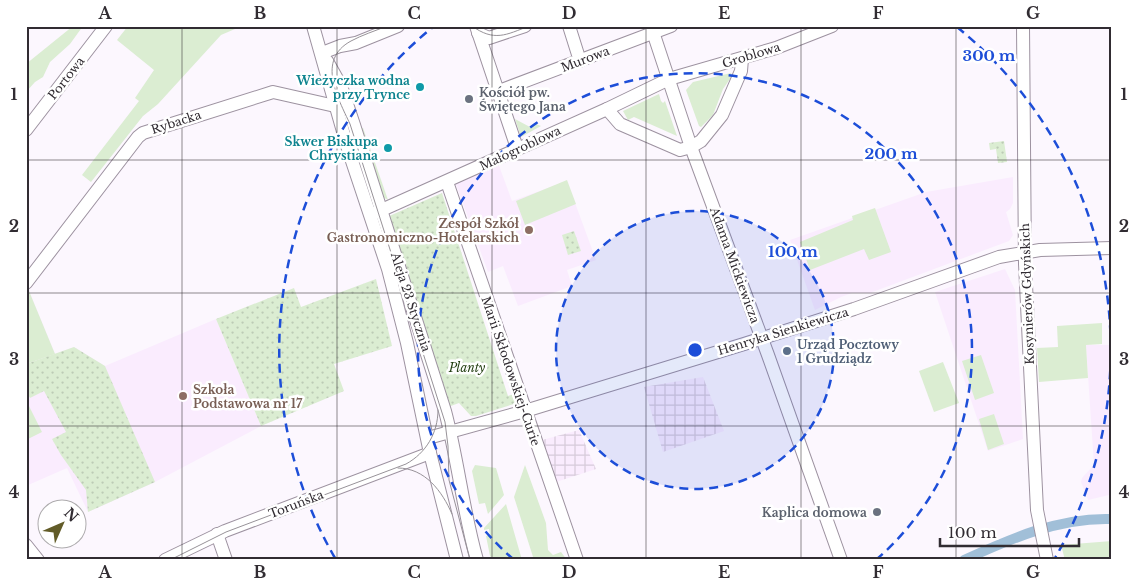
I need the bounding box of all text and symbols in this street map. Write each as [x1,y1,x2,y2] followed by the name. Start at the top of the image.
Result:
[98,3,113,23] text: A
[254,3,267,23] text: B
[407,3,421,23] text: C
[562,3,576,23] text: D
[718,3,730,23] text: E
[872,3,884,23] text: F
[1026,3,1040,23] text: G
[720,39,782,71] street label: Groblowa
[559,43,612,75] street label: Murowa
[963,46,1016,65] text: 300 m
[45,53,88,102] street label: Portowa
[295,73,410,102] place label: Wieżyczka wodna przy Trynce
[414,81,426,93] marker: Wieżyczka wodna przy Trynce
[11,84,18,104] text: 1
[1121,84,1128,104] text: 1
[479,85,566,114] place label: Kościół pw. Świętego Jana
[463,93,475,105] marker: Kościół pw. Świętego Jana
[149,107,203,137] street label: Rybacka
[477,122,563,173] street label: Małogroblowa
[284,134,378,163] place label: Skwer Biskupa Chrystiana
[382,142,394,154] marker: Skwer Biskupa Chrystiana
[865,144,918,163] text: 200 m
[707,204,763,325] street label: Adama Mickiewicza
[9,216,19,236] text: 2
[327,216,520,245] place label: Zespół Szkół Gastronomiczno-Hotelarskich
[1119,216,1129,236] text: 2
[1017,223,1037,365] street label: Kosynierów Gdyńskich
[523,224,535,236] marker: Zespół Szkół Gastronomiczno-Hotelarskich
[768,242,818,261] text: 100 m
[388,249,434,354] street label: Aleja 23 Stycznia
[478,294,544,448] street label: Marii Skłodowskiej-Curie
[716,304,850,358] street label: Henryka Sienkiewicza
[797,337,899,366] place label: Urząd Pocztowy 1 Grudziądz
[686,341,704,359] centre of rings
[781,345,793,357] marker: Urząd Pocztowy 1 Grudziądz
[9,349,19,369] text: 3
[1119,349,1129,369] text: 3
[448,360,486,375] park label: Planty
[193,382,303,411] place label: Szkoła Podstawowa nr 17
[177,390,189,402] marker: Szkoła Podstawowa nr 17
[9,482,19,502] text: 4
[1119,482,1129,502] text: 4
[266,487,326,521] street label: Toruńska
[38,498,88,548] north arrow
[60,504,82,526] text: N
[762,505,867,520] place label: Kaplica domowa
[871,506,883,518] marker: Kaplica domowa
[940,516,1079,548] scale bar
[948,523,997,542] text: 100 m
[98,562,113,582] text: A
[254,562,267,582] text: B
[407,562,421,582] text: C
[562,562,576,582] text: D
[718,562,730,582] text: E
[872,562,884,582] text: F
[1026,562,1040,582] text: G

